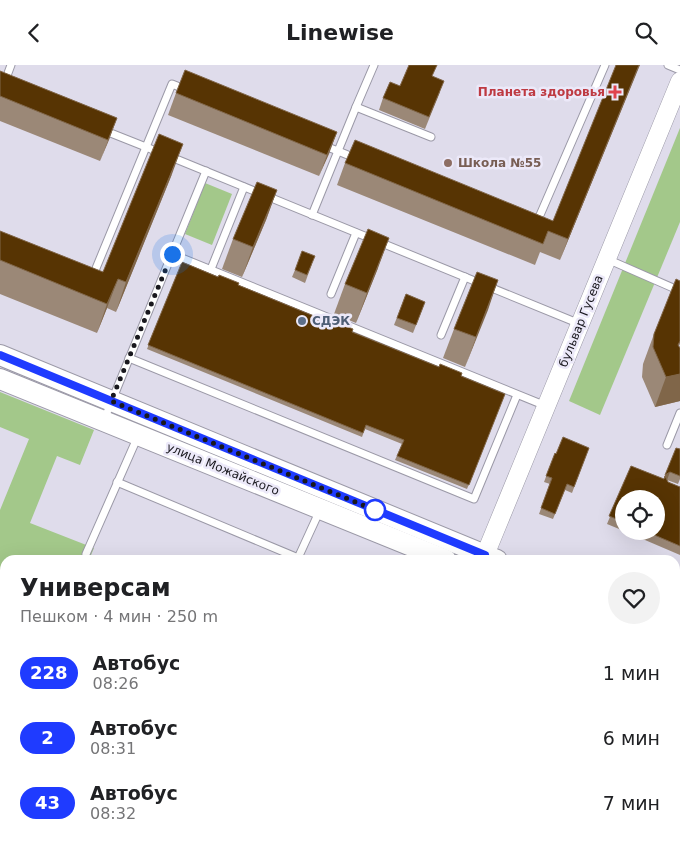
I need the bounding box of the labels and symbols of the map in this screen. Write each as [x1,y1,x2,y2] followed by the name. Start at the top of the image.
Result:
[478,85,605,99] place label: Планета здоровья
[609,86,621,98] marker: Планета здоровья
[458,156,541,170] place label: Школа №55
[442,157,454,169] marker: Школа №55
[160,242,185,267] your location
[556,273,606,369] street label: бульвар Гусева
[312,314,350,328] place label: СДЭК
[296,315,308,327] marker: СДЭК
[165,440,281,498] street label: улица Можайского
[364,499,386,521] unlabelled marker

